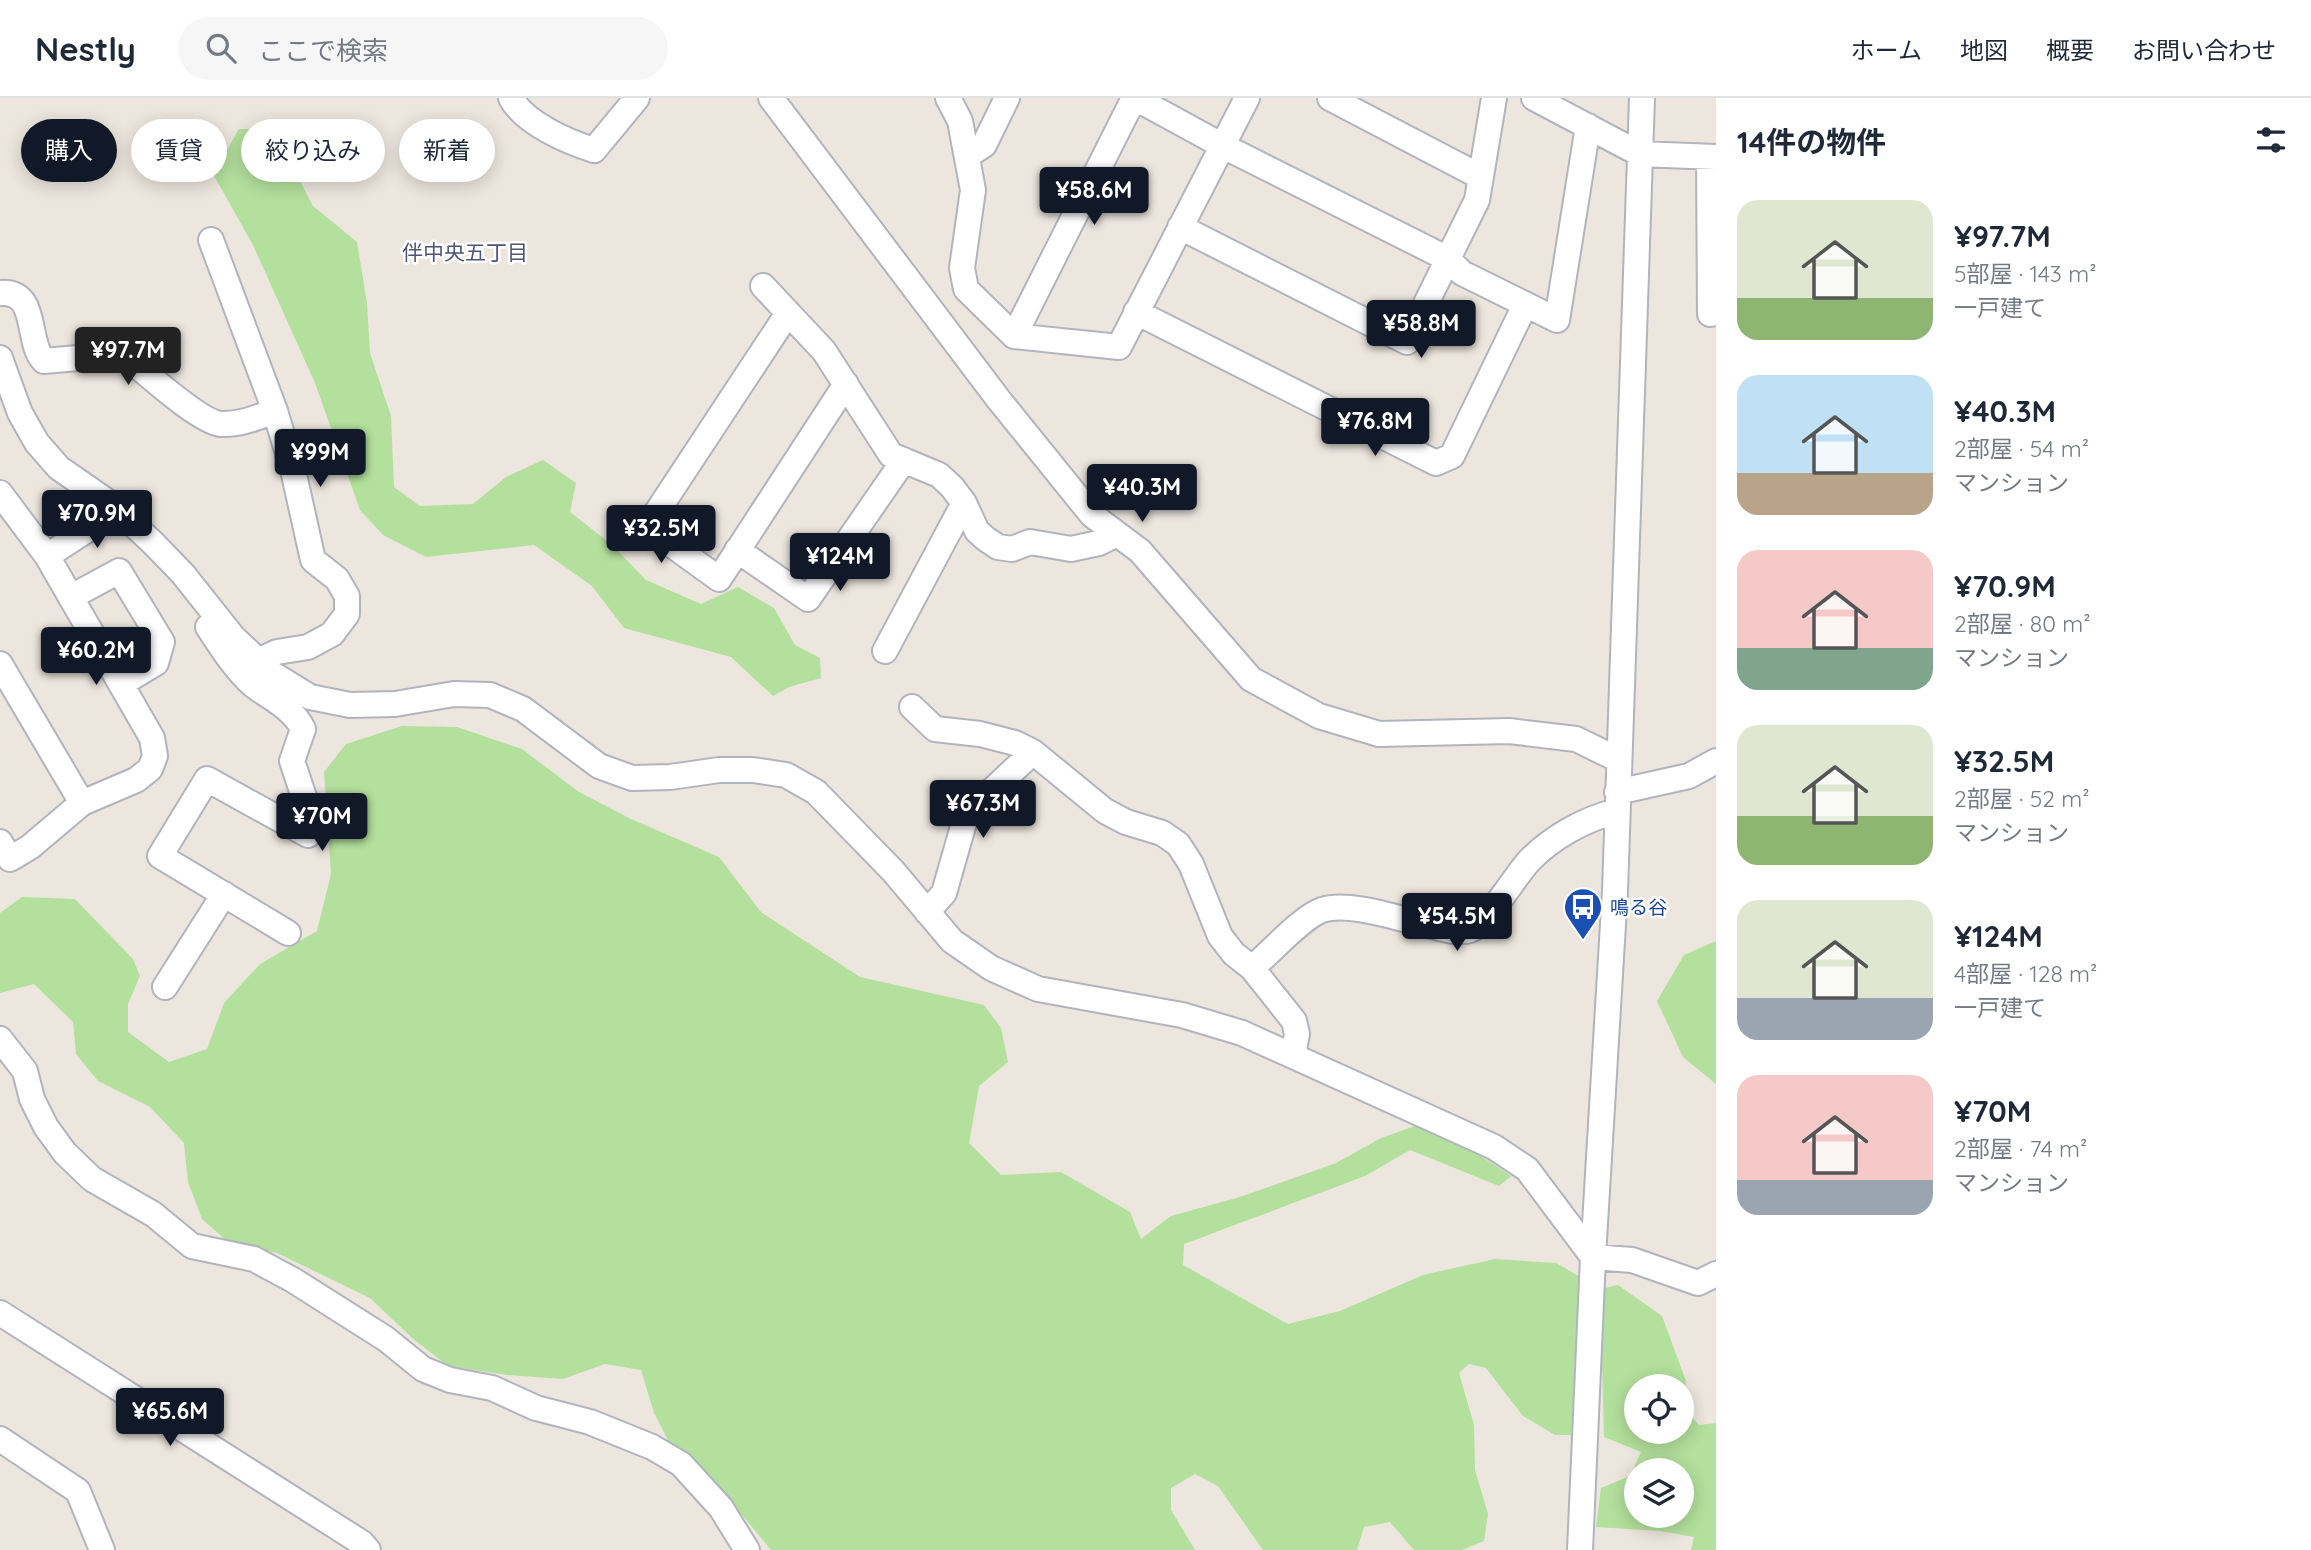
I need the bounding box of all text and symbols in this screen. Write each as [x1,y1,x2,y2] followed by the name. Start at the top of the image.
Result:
[178,17,668,80] search box
[35,28,136,69] text: Nestly
[202,29,240,67] icon: search
[258,34,388,67] text: ここで検索
[1851,35,1922,65] text: ホーム
[1960,35,2008,65] text: 地図
[2046,35,2094,65] text: 概要
[2132,35,2276,65] text: お問い合わせ
[21,119,117,182] chip: 購入
[131,119,227,182] chip: 賃貸
[241,119,385,182] chip: 絞り込み
[399,119,495,182] chip: 新着
[2252,121,2290,159] icon: filters
[1737,123,1886,161] text: 14件の物件
[1037,167,1151,227] pin: ¥58.6M
[1056,175,1132,204] text: ¥58.6M
[1954,217,2051,255] text: ¥97.7M
[1793,228,1877,312] icon: home
[402,239,528,265] district label: 伴中央五丁目
[1954,259,2096,288] text: 5部屋 · 143 m²
[1954,293,2046,322] text: 一戸建て
[1364,300,1478,360] pin: ¥58.8M
[1383,308,1459,337] text: ¥58.8M
[71,328,185,387] pin: ¥97.7M
[91,335,165,364] text: ¥97.7M
[1954,392,2056,430] text: ¥40.3M
[1318,398,1432,458] pin: ¥76.8M
[1793,403,1877,487] icon: home
[1337,406,1413,435] text: ¥76.8M
[279,430,361,489] pin: ¥99M
[1954,434,2089,463] text: 2部屋 · 54 m²
[291,437,349,466] text: ¥99M
[1085,464,1199,524] pin: ¥40.3M
[1954,468,2069,497] text: マンション
[1103,472,1181,501] text: ¥40.3M
[40,490,154,550] pin: ¥70.9M
[58,498,136,527] text: ¥70.9M
[604,505,718,565] pin: ¥32.5M
[623,513,699,542] text: ¥32.5M
[791,533,889,593] pin: ¥124M
[806,541,874,570] text: ¥124M
[1954,567,2056,605] text: ¥70.9M
[1793,578,1877,662] icon: home
[1954,609,2090,638] text: 2部屋 · 80 m²
[39,628,153,687] pin: ¥60.2M
[57,635,135,664] text: ¥60.2M
[1954,643,2069,672] text: マンション
[1954,742,2054,780] text: ¥32.5M
[1793,753,1877,837] icon: home
[926,780,1040,840] pin: ¥67.3M
[1954,784,2090,813] text: 2部屋 · 52 m²
[946,788,1020,817] text: ¥67.3M
[281,794,363,853] pin: ¥70M
[292,801,352,830] text: ¥70M
[1954,818,2069,847] text: マンション
[1562,886,1604,941] bus stop icon: 鳴る谷
[1400,894,1514,953] pin: ¥54.5M
[1610,895,1667,919] place label: 鳴る谷
[1418,901,1496,930] text: ¥54.5M
[1954,917,2043,955] text: ¥124M
[1793,928,1877,1012] icon: home
[1954,959,2097,988] text: 4部屋 · 128 m²
[1954,993,2046,1022] text: 一戸建て
[1954,1092,2031,1130] text: ¥70M
[1793,1103,1877,1187] icon: home
[1954,1134,2087,1163] text: 2部屋 · 74 m²
[1954,1168,2069,1197] text: マンション
[1624,1374,1694,1528] map controls
[1624,1374,1694,1444] button: locate
[113,1388,227,1448] pin: ¥65.6M
[132,1396,208,1425] text: ¥65.6M
[1624,1458,1694,1528] button: layers

